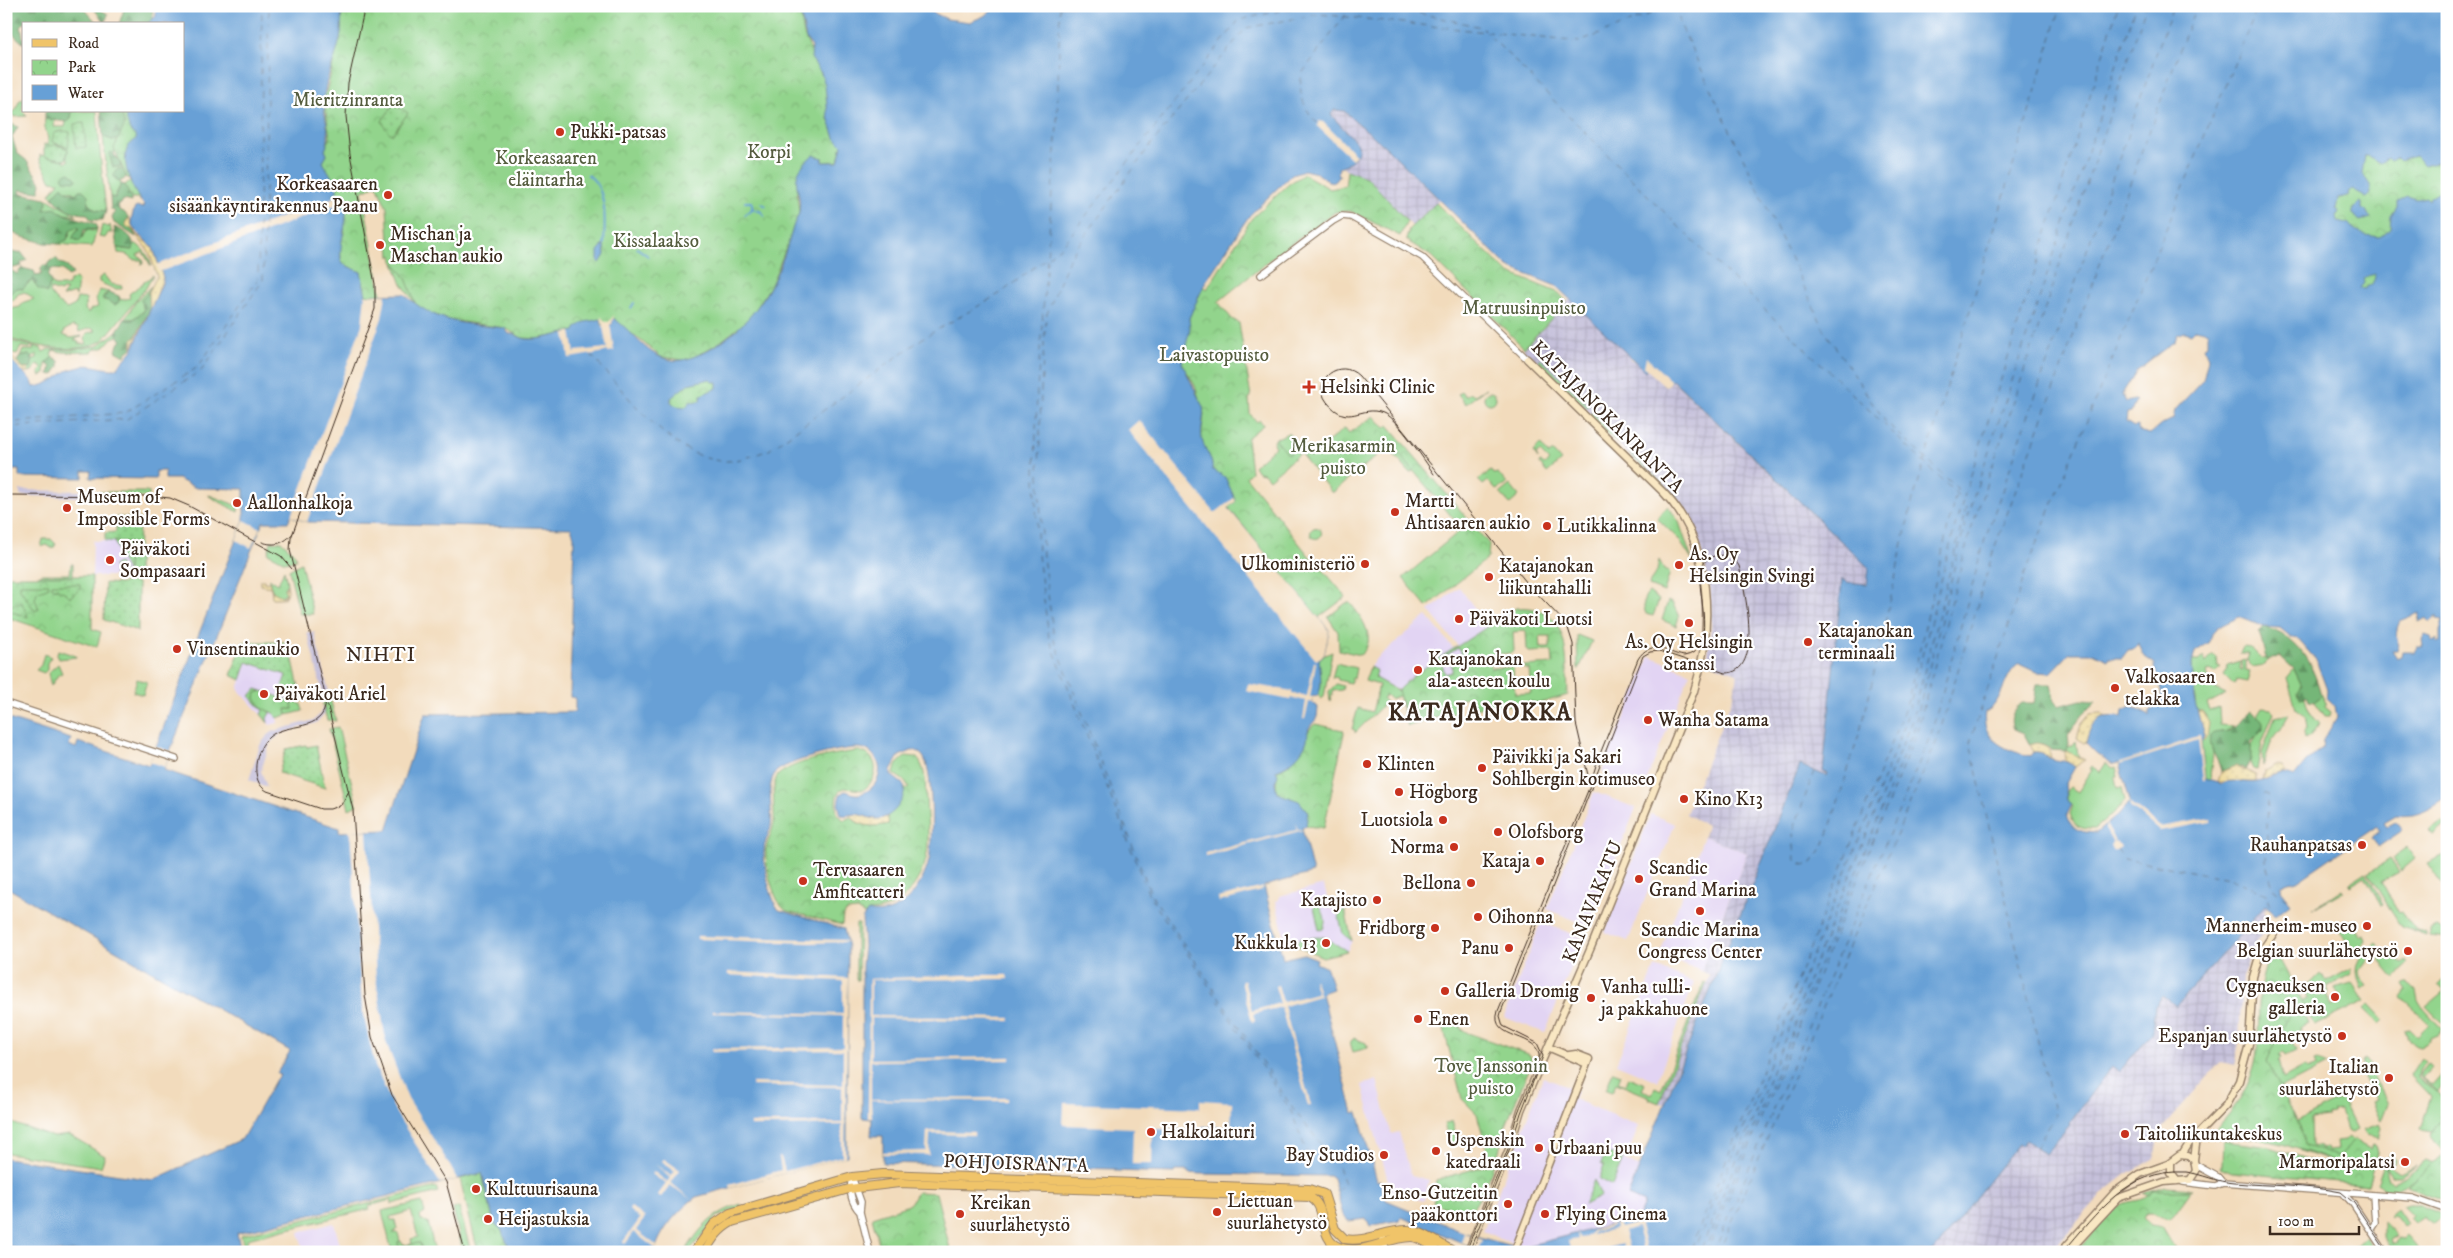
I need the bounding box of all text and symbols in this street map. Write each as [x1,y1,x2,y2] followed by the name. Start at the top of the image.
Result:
[22,22,185,112] legend
[68,34,100,53] text: Road
[68,58,97,77] text: Park
[67,84,104,103] text: Water
[293,89,403,112] park label: Mieritzinranta
[570,121,666,144] place label: Pukki-patsas
[554,126,566,138] marker: Pukki-patsas
[747,141,791,164] park label: Korpi
[495,147,597,192] park label: Korkeasaaren eläintarha
[169,173,378,218] place label: Korkeasaaren sisäänkäyntirakennus Paanu
[382,189,394,201] marker: Korkeasaaren sisäänkäyntirakennus Paanu
[390,223,503,268] place label: Mischan ja Maschan aukio
[613,230,699,253] park label: Kissalaakso
[374,239,386,251] marker: Mischan ja Maschan aukio
[1462,297,1586,320] park label: Matruusinpuisto
[1526,336,1689,499] street label: KATAJANOKANRANTA
[1159,344,1269,367] park label: Laivastopuisto
[1320,376,1435,399] place label: Helsinki Clinic
[1302,380,1316,394] marker: Helsinki Clinic
[1290,435,1396,480] park label: Merikasarmin puisto
[77,486,210,531] place label: Museum of Impossible Forms
[1405,490,1530,535] place label: Martti Ahtisaaren aukio
[247,492,353,515] place label: Aallonhalkoja
[231,497,243,509] marker: Aallonhalkoja
[61,502,73,514] marker: Museum of Impossible Forms
[1389,506,1401,518] marker: Martti Ahtisaaren aukio
[1557,515,1656,538] place label: Lutikkalinna
[1541,520,1553,532] marker: Lutikkalinna
[120,538,206,583] place label: Päiväkoti Sompasaari
[1689,543,1815,588] place label: As. Oy Helsingin Svingi
[1241,553,1355,576] place label: Ulkoministeriö
[104,554,116,566] marker: Päiväkoti Sompasaari
[1499,555,1594,600] place label: Katajanokan liikuntahalli
[1359,558,1371,570] marker: Ulkoministeriö
[1673,559,1685,571] marker: As. Oy Helsingin Svingi
[1483,571,1495,583] marker: Katajanokan liikuntahalli
[1469,608,1593,631] place label: Päiväkoti Luotsi
[1453,613,1465,625] marker: Päiväkoti Luotsi
[1683,617,1695,629] marker: As. Oy Helsingin Stanssi
[1818,620,1913,665] place label: Katajanokan terminaali
[1625,631,1753,676] place label: As. Oy Helsingin Stanssi
[1802,636,1814,648] marker: Katajanokan terminaali
[186,638,299,661] place label: Vinsentinaukio
[171,643,183,655] marker: Vinsentinaukio
[346,643,416,668] district label: NIHTI
[1428,648,1550,693] place label: Katajanokan ala-asteen koulu
[1412,664,1424,676] marker: Katajanokan ala-asteen koulu
[2124,666,2216,711] place label: Valkosaaren telakka
[2109,682,2121,694] marker: Valkosaaren telakka
[274,683,386,706] place label: Päiväkoti Ariel
[258,688,270,700] marker: Päiväkoti Ariel
[1388,698,1572,728] district label: KATAJANOKKA
[1657,709,1769,732] place label: Wanha Satama
[1642,714,1654,726] marker: Wanha Satama
[1492,746,1655,791] place label: Päivikki ja Sakari Sohlbergin kotimuseo
[1377,753,1435,776] place label: Klinten
[1361,758,1373,770] marker: Klinten
[1476,762,1488,774] marker: Päivikki ja Sakari Sohlbergin kotimuseo
[1409,781,1478,804] place label: Högborg
[1393,786,1405,798] marker: Högborg
[1694,788,1763,811] place label: Kino K13
[1678,793,1690,805] marker: Kino K13
[1361,809,1433,832] place label: Luotsiola
[1437,814,1449,826] marker: Luotsiola
[1508,821,1584,844] place label: Olofsborg
[1492,826,1504,838] marker: Olofsborg
[2250,834,2352,857] place label: Rauhanpatsas
[1390,836,1444,859] place label: Norma
[1558,837,1628,966] street label: KANAVAKATU
[2356,839,2368,851] marker: Rauhanpatsas
[1448,841,1460,853] marker: Norma
[1482,850,1530,873] place label: Kataja
[1534,855,1546,867] marker: Kataja
[1649,857,1756,902] place label: Scandic Grand Marina
[813,859,905,904] place label: Tervasaaren Amfiteatteri
[1403,872,1461,895] place label: Bellona
[1633,873,1645,885] marker: Scandic Grand Marina
[797,875,809,887] marker: Tervasaaren Amfiteatteri
[1465,877,1477,889] marker: Bellona
[1300,889,1367,912] place label: Katajisto
[1371,894,1383,906] marker: Katajisto
[1694,905,1706,917] marker: Scandic Marina Congress Center
[1488,906,1553,929] place label: Oihonna
[1472,911,1484,923] marker: Oihonna
[2205,915,2357,938] place label: Mannerheim-museo
[1358,917,1426,940] place label: Fridborg
[1638,919,1762,964] place label: Scandic Marina Congress Center
[2361,920,2373,932] marker: Mannerheim-museo
[1429,922,1441,934] marker: Fridborg
[1234,932,1316,955] place label: Kukkula 13
[1320,937,1332,949] marker: Kukkula 13
[1461,937,1499,960] place label: Panu
[2236,940,2398,963] place label: Belgian suurlähetystö
[1503,942,1515,954] marker: Panu
[2402,945,2414,957] marker: Belgian suurlähetystö
[2226,975,2325,1020] place label: Cygnaeuksen galleria
[1598,976,1708,1021] place label: Vanha tulli- ja pakkahuone
[1455,980,1579,1003] place label: Galleria Dromig
[1439,985,1451,997] marker: Galleria Dromig
[2329,991,2341,1003] marker: Cygnaeuksen galleria
[1585,992,1597,1004] marker: Vanha tulli- ja pakkahuone
[1428,1008,1469,1031] place label: Enen
[1412,1013,1424,1025] marker: Enen
[2158,1025,2332,1048] place label: Espanjan suurlähetystö
[2336,1030,2348,1042] marker: Espanjan suurlähetystö
[1434,1055,1548,1100] park label: Tove Janssonin puisto
[2279,1056,2379,1101] place label: Italian suurlähetystö
[2383,1072,2395,1084] marker: Italian suurlähetystö
[1161,1121,1255,1144] place label: Halkolaituri
[2135,1123,2282,1146] place label: Taitoliikuntakeskus
[1145,1126,1157,1138] marker: Halkolaituri
[2119,1128,2131,1140] marker: Taitoliikuntakeskus
[1446,1129,1525,1174] place label: Uspenskin katedraali
[1549,1137,1642,1160] place label: Urbaani puu
[1533,1142,1545,1154] marker: Urbaani puu
[1286,1144,1374,1167] place label: Bay Studios
[1430,1145,1442,1157] marker: Uspenskin katedraali
[1378,1149,1390,1161] marker: Bay Studios
[943,1150,1090,1178] street label: POHJOISRANTA
[2278,1151,2395,1174] place label: Marmoripalatsi
[2399,1156,2411,1168] marker: Marmoripalatsi
[486,1178,598,1201] place label: Kulttuurisauna
[1381,1182,1498,1227] place label: Enso-Gutzeitin pääkonttori
[470,1183,482,1195] marker: Kulttuurisauna
[1227,1190,1327,1235] place label: Liettuan suurlähetystö
[970,1192,1070,1237] place label: Kreikan suurlähetystö
[1502,1198,1514,1210] marker: Enso-Gutzeitin pääkonttori
[1555,1203,1667,1226] place label: Flying Cinema
[2270,1203,2359,1235] scale bar
[1211,1206,1223,1218] marker: Liettuan suurlähetystö
[498,1208,589,1231] place label: Heijastuksia
[954,1208,966,1220] marker: Kreikan suurlähetystö
[1539,1208,1551,1220] marker: Flying Cinema
[2278,1212,2314,1231] text: 100 m
[482,1213,494,1225] marker: Heijastuksia

